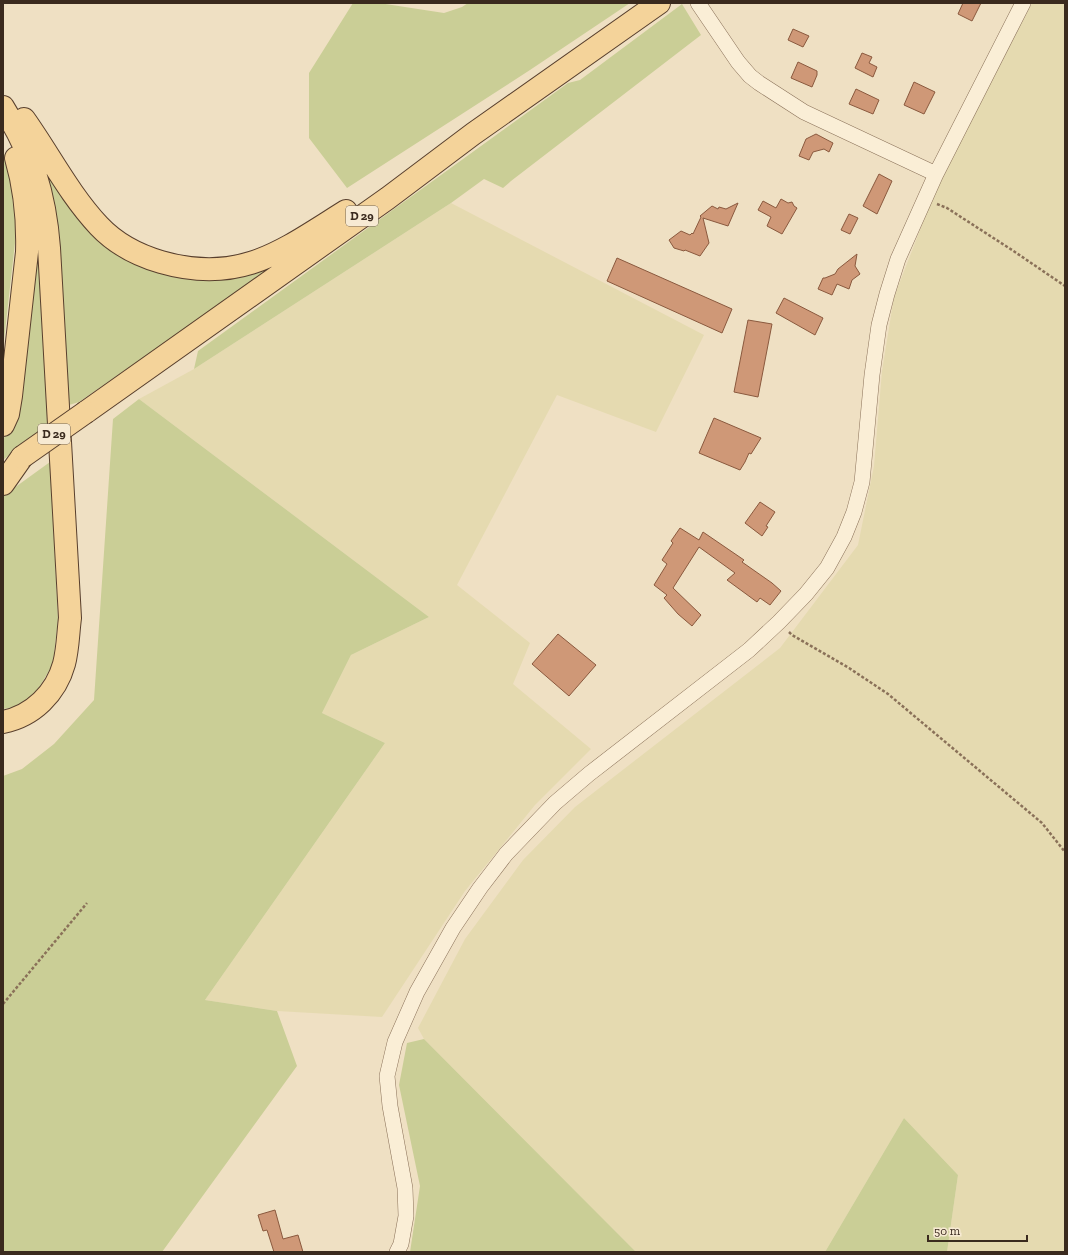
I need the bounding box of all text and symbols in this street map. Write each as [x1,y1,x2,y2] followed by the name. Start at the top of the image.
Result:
[346,206,378,226] road number: D 29
[38,424,70,444] road number: D 29
[928,1217,1027,1243] scale bar
[934,1224,961,1238] text: 50 m

